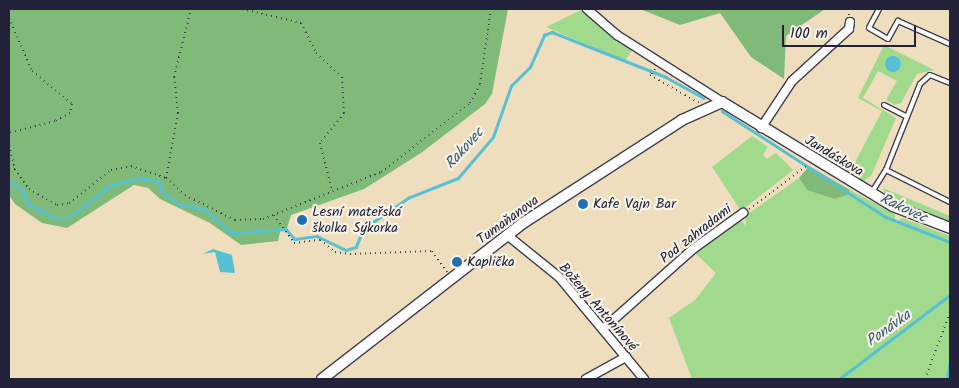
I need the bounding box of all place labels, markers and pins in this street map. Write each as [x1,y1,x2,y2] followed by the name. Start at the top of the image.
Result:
[593,196,676,212] place label: Kafe Vajn Bar
[577,198,589,210] marker: Kafe Vajn Bar
[312,204,401,236] place label: Lesní mateřská školka Sýkorka
[296,214,308,226] marker: Lesní mateřská školka Sýkorka
[467,254,515,270] place label: Kaplička
[451,256,463,268] marker: Kaplička

